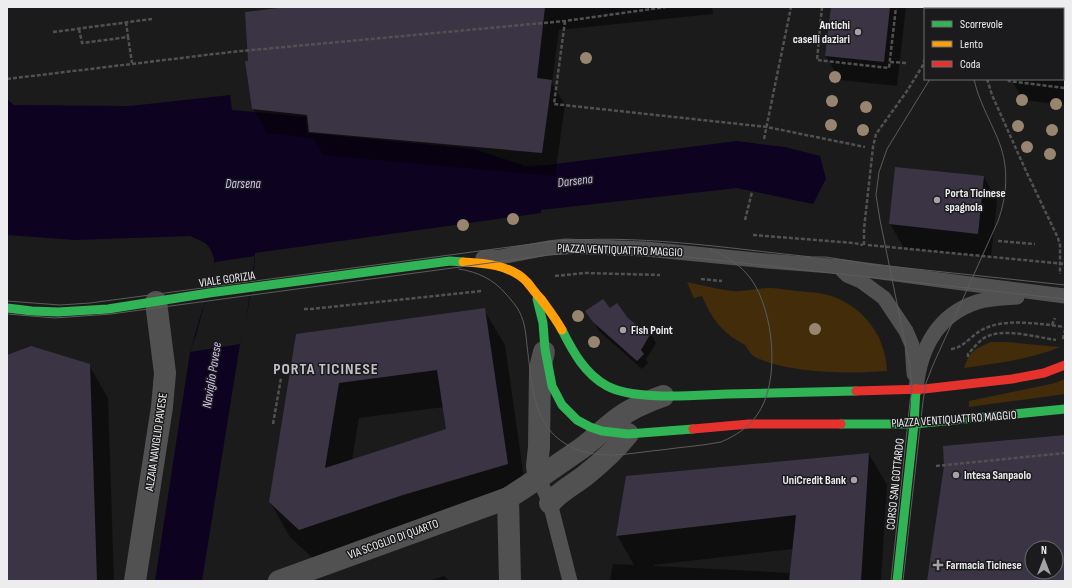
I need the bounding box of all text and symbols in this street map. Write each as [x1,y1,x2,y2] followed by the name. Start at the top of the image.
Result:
[924,8,1064,80] legend
[960,17,1003,32] text: Scorrevole
[793,18,850,47] place label: Antichi caselli daziari
[853,27,863,37] marker: Antichi caselli daziari
[960,37,983,52] text: Lento
[960,57,981,72] text: Coda
[557,171,594,191] water label: Darsena
[225,176,261,192] water label: Darsena
[945,186,1006,215] place label: Porta Ticinese spagnola
[932,195,942,205] marker: Porta Ticinese spagnola
[557,241,683,260] street label: PIAZZA VENTIQUATTRO MAGGIO
[198,268,257,291] street label: VIALE GORIZIA
[631,323,673,338] place label: Fish Point
[618,325,628,335] marker: Fish Point
[199,341,225,409] water label: Naviglio Pavese
[273,360,379,379] district label: PORTA TICINESE
[142,392,171,493] street label: ALZAIA NAVIGLIO PAVESE
[891,408,1017,431] street label: PIAZZA VENTIQUATTRO MAGGIO
[883,437,908,531] street label: CORSO SAN GOTTARDO
[964,468,1031,483] place label: Intesa Sanpaolo
[951,470,961,480] marker: Intesa Sanpaolo
[783,473,846,488] place label: UniCredit Bank
[849,475,859,485] marker: UniCredit Bank
[346,516,441,563] street label: VIA SCOGLIO DI QUARTO
[1024,540,1064,580] north arrow
[1041,544,1047,557] text: N
[946,558,1022,573] place label: Farmacia Ticinese
[933,560,943,570] marker: Farmacia Ticinese

